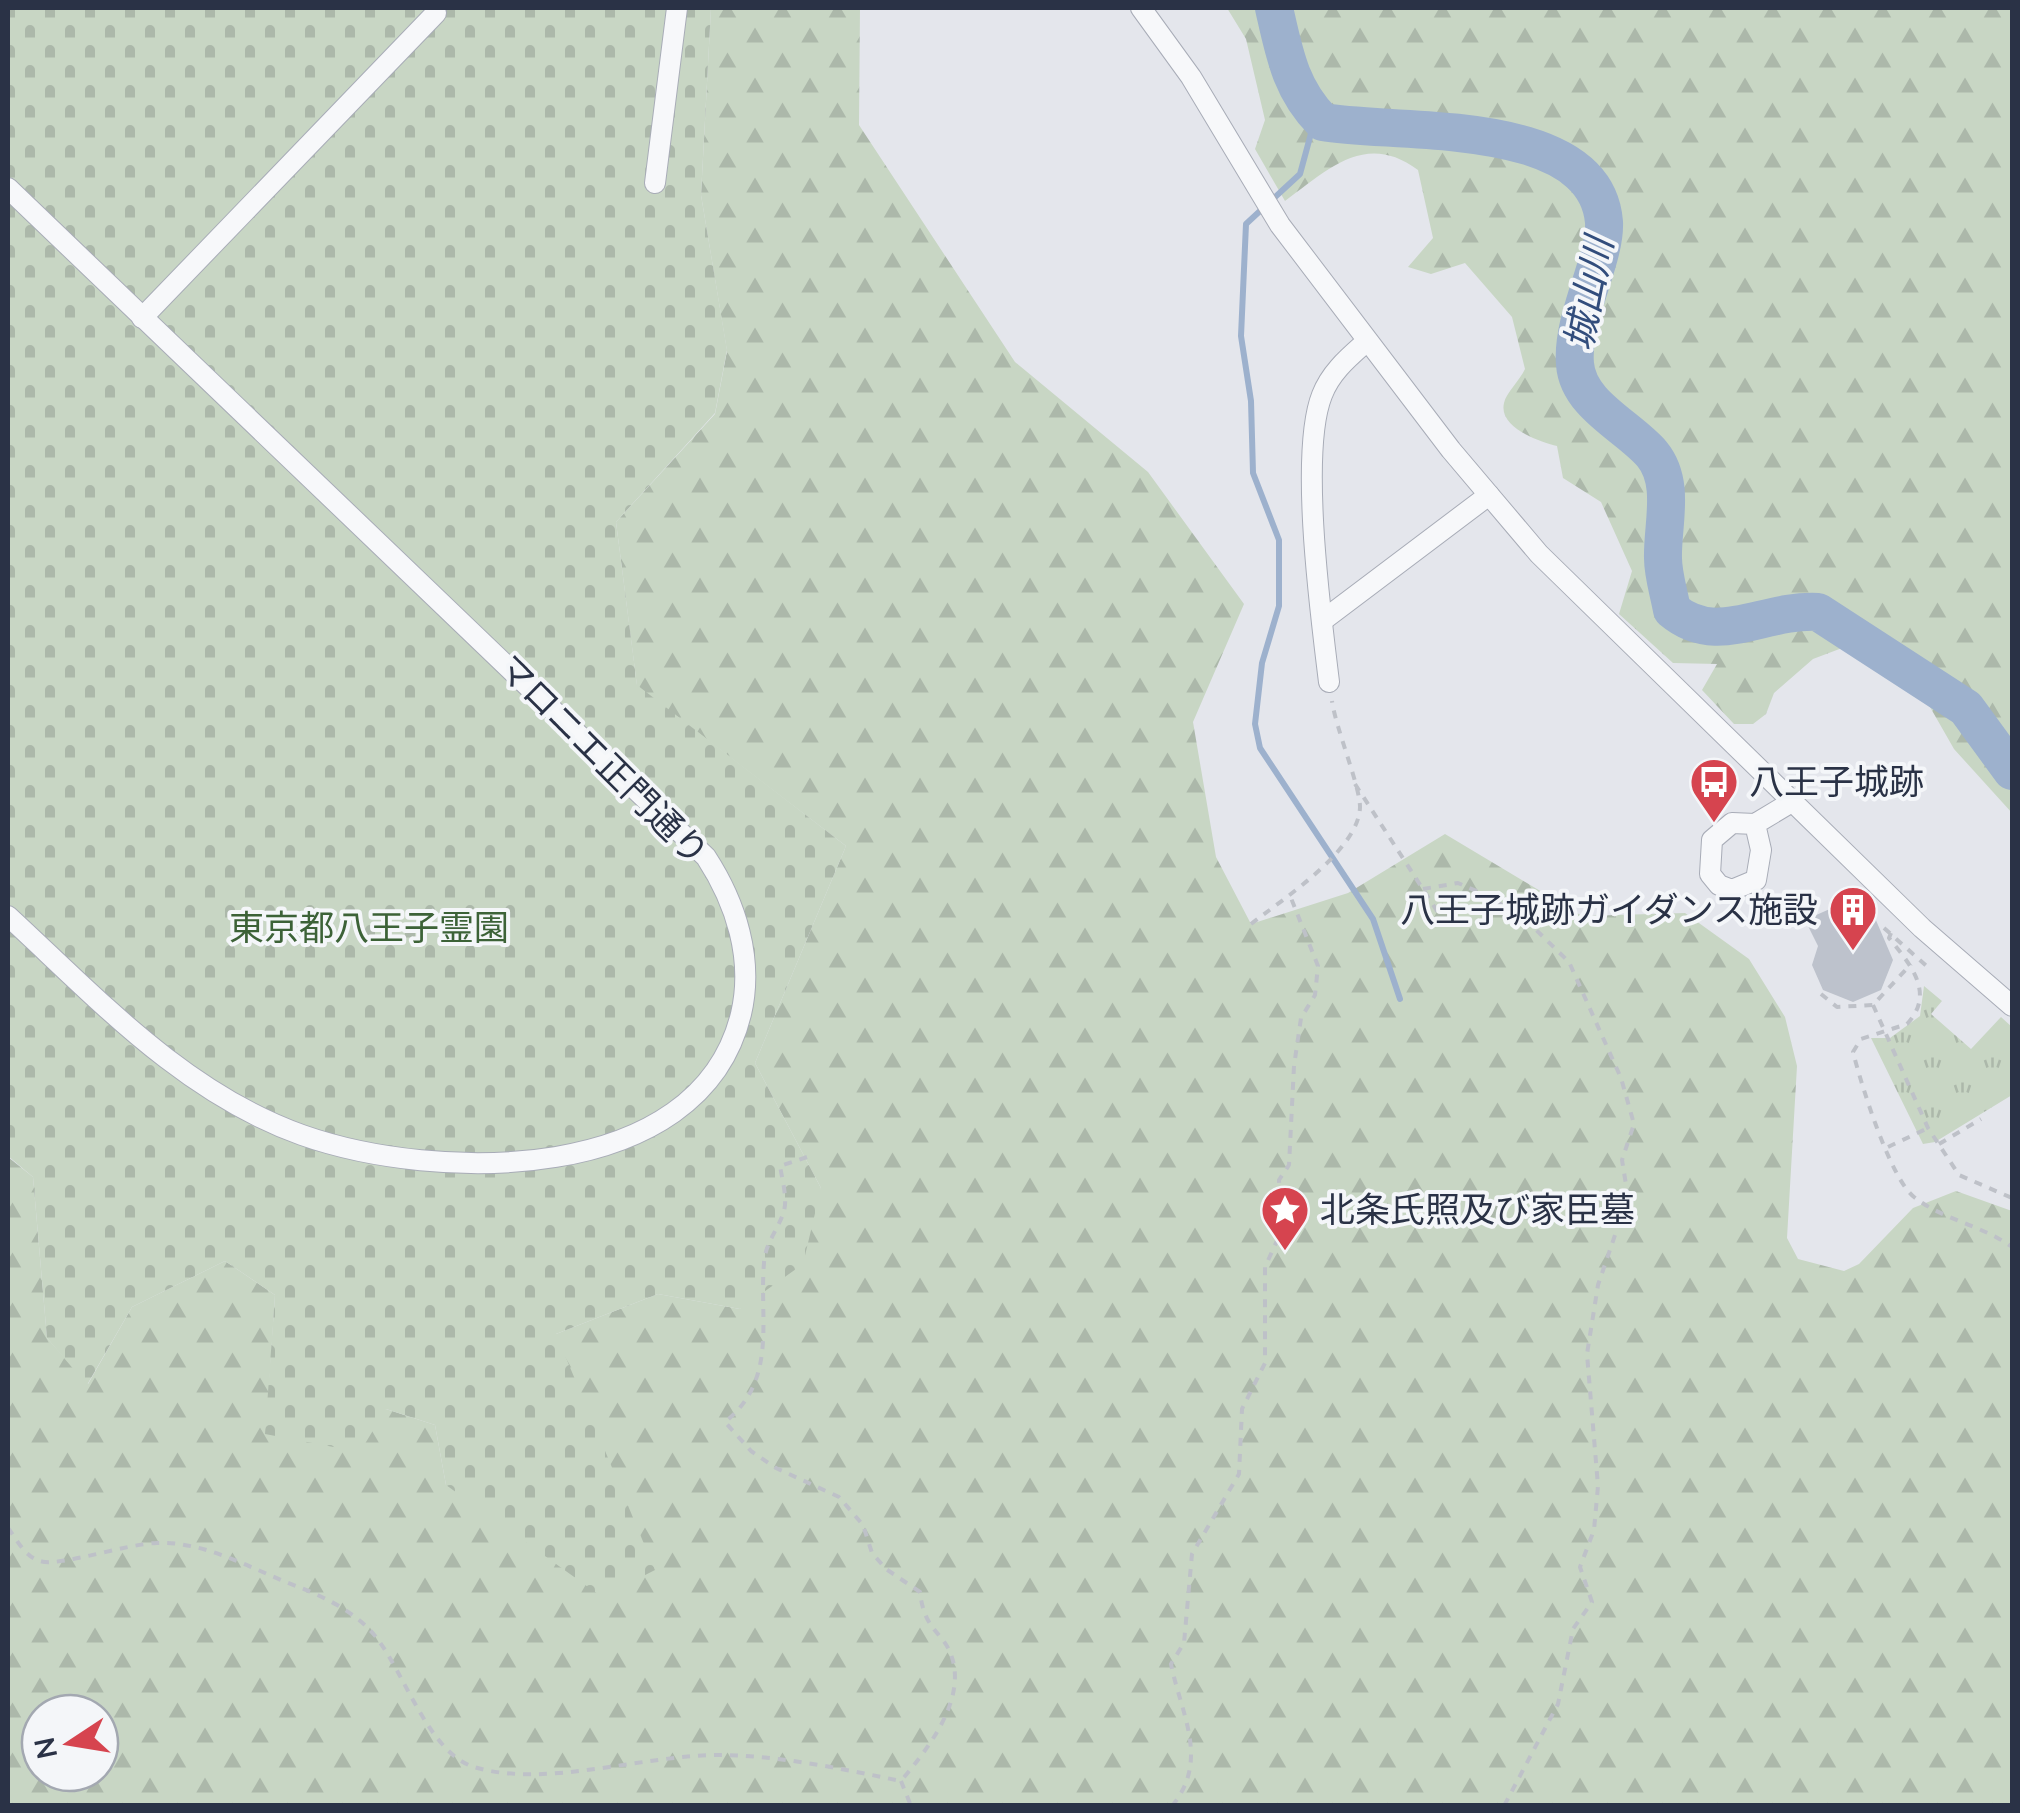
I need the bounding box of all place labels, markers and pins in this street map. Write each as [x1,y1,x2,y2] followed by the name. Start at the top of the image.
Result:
[1688,756,1740,824] bus stop icon: 八王子城跡
[1749,759,1924,806] place label: 八王子城跡
[1827,884,1879,952] building icon: 八王子城跡ガイダンス施設
[1400,887,1818,934] place label: 八王子城跡ガイダンス施設
[1259,1184,1311,1252] place icon: 北条氏照及び家臣墓
[1320,1187,1635,1234] place label: 北条氏照及び家臣墓

